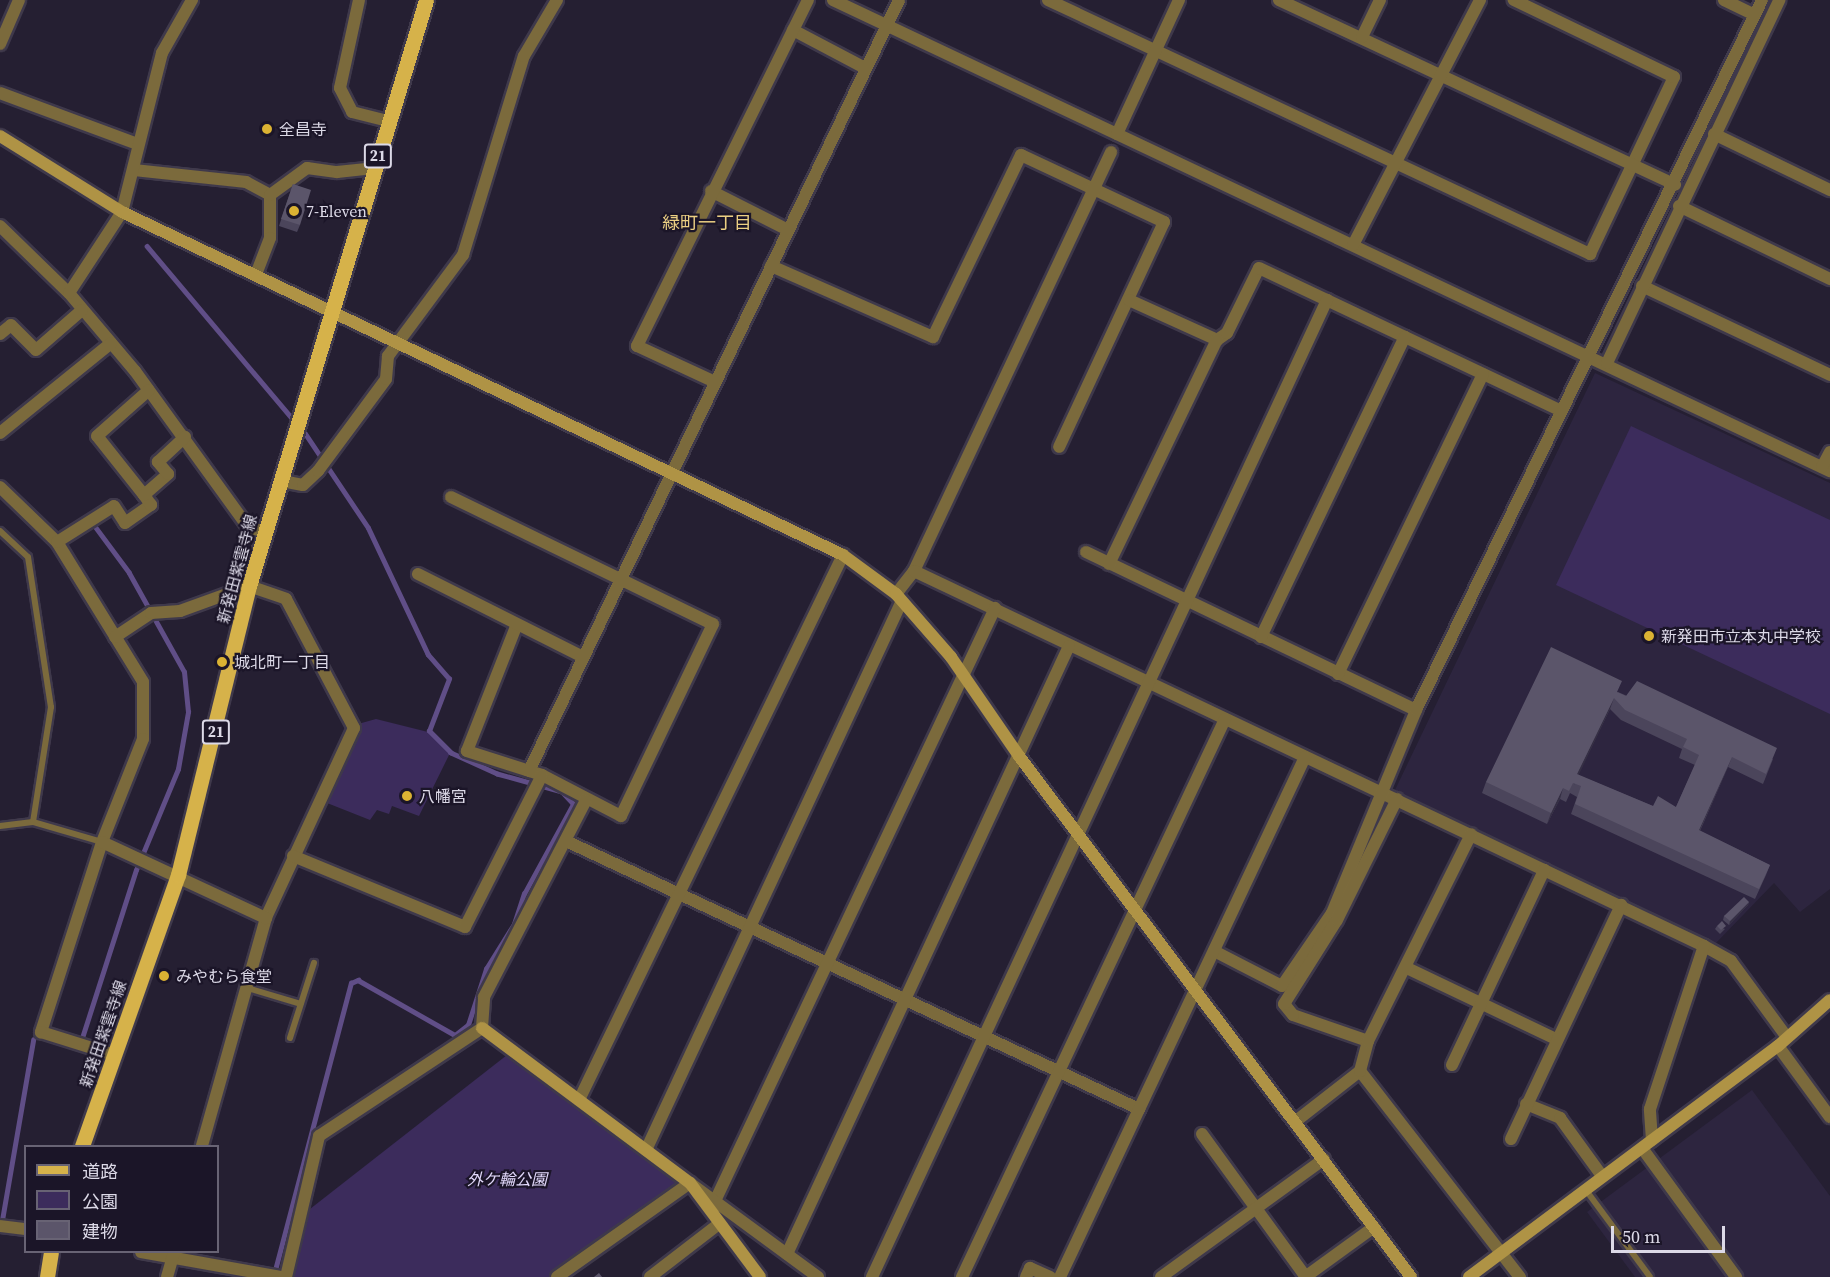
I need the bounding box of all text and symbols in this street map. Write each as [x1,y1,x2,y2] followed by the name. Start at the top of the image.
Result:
[279,119,327,139] place label: 全昌寺
[260,122,274,136] marker: 全昌寺
[363,144,393,168] road number: 21
[306,201,367,221] place label: 7-Eleven
[287,204,301,218] marker: 7-Eleven
[662,212,752,234] district label: 緑町一丁目
[213,512,261,626] street label: 新発田紫雲寺線
[1661,626,1821,646] place label: 新発田市立本丸中学校
[1642,629,1656,643] marker: 新発田市立本丸中学校
[234,652,330,672] place label: 城北町一丁目
[215,655,229,669] marker: 城北町一丁目
[201,720,231,744] road number: 21
[419,786,467,806] place label: 八幡宮
[400,789,414,803] marker: 八幡宮
[176,966,272,986] place label: みやむら食堂
[157,969,171,983] marker: みやむら食堂
[76,978,130,1090] street label: 新発田紫雲寺線
[24,1145,219,1253] legend
[82,1159,118,1184] text: 道路
[467,1169,547,1189] park label: 外ケ輪公園
[82,1189,118,1214] text: 公園
[1614,1214,1728,1252] scale bar
[82,1219,118,1244] text: 建物
[1622,1224,1660,1249] text: 50 m

